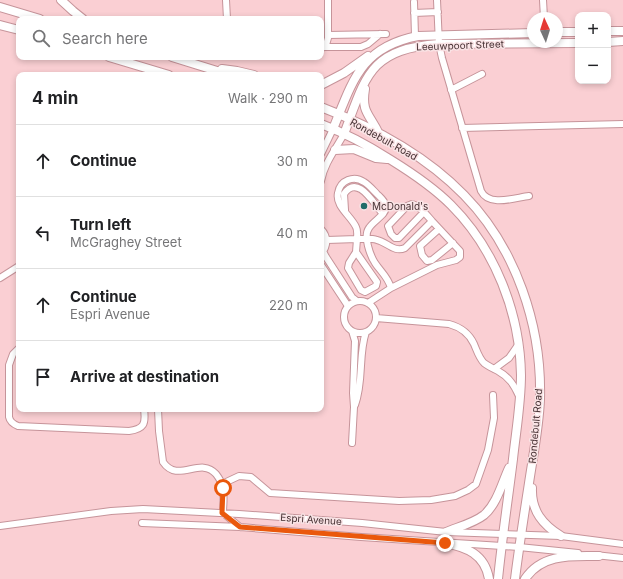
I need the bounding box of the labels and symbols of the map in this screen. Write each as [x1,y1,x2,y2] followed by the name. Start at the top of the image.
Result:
[527,12,563,48] north arrow
[416,37,505,53] street label: Leeuwpoort Street
[348,116,420,162] street label: Rondebult Road
[372,200,428,212] place label: McDonald's
[359,201,369,211] marker: McDonald's
[526,388,544,464] street label: Rondebult Road
[214,479,232,497] route start
[280,511,342,527] street label: Espri Avenue
[436,534,454,552] route end

